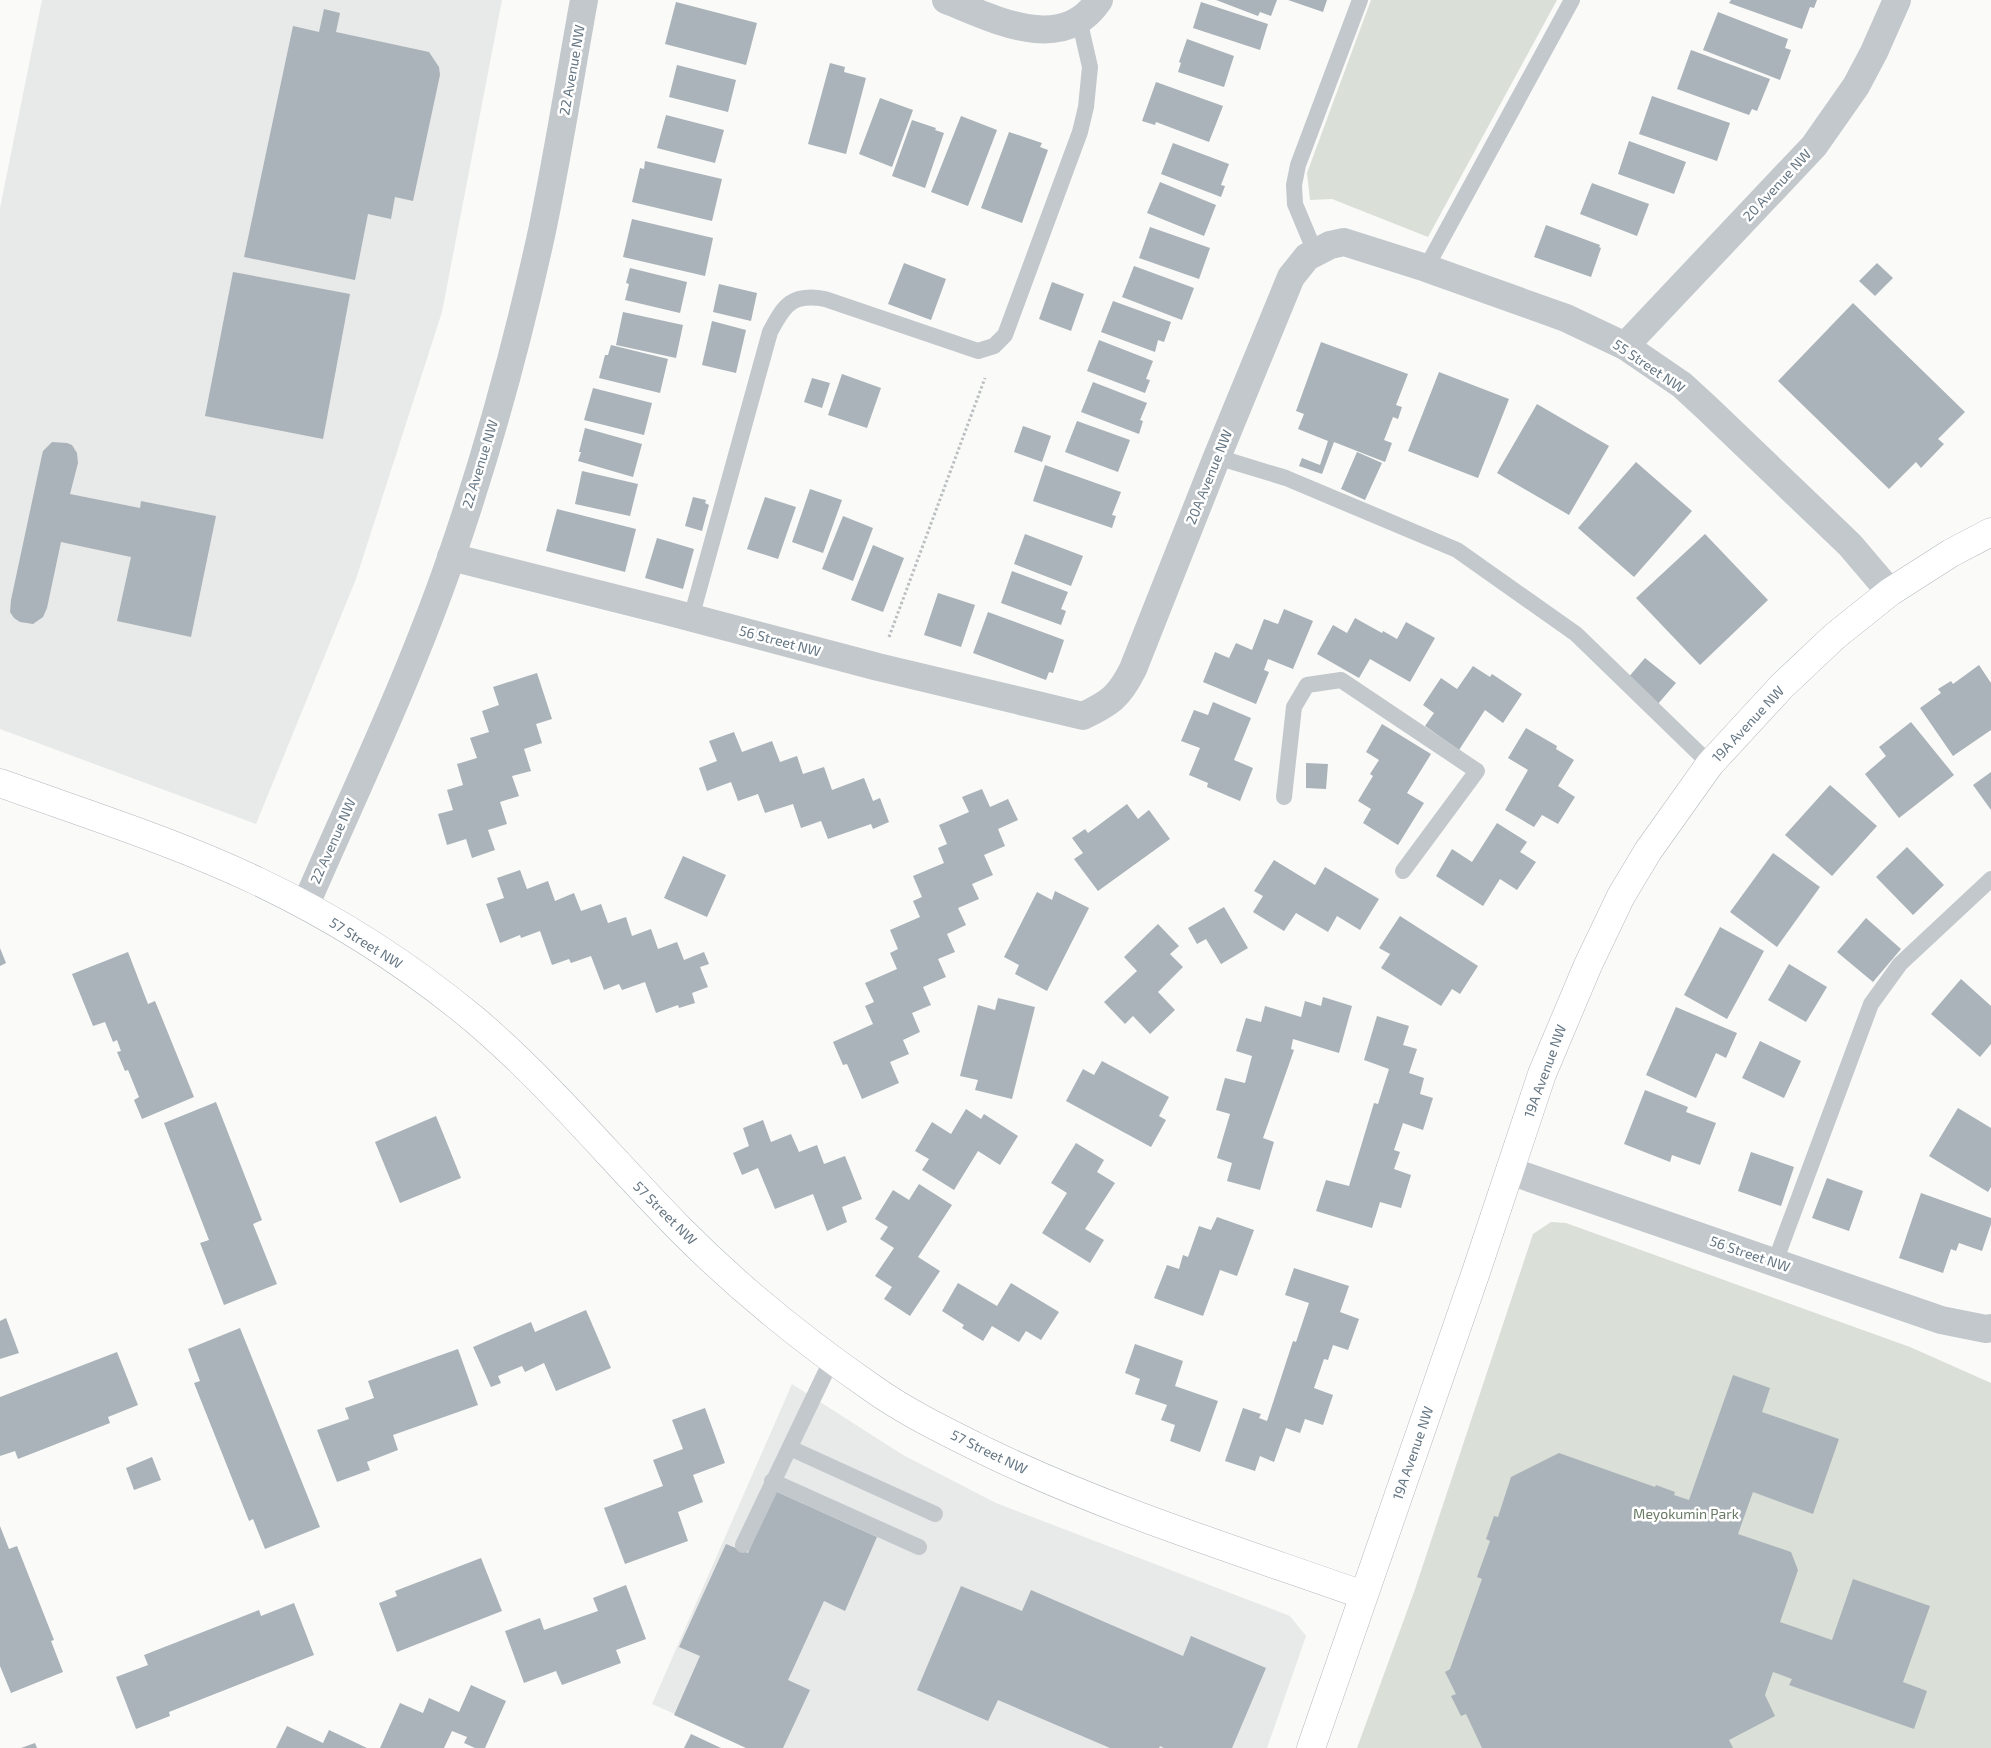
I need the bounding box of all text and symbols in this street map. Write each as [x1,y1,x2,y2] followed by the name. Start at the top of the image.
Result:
[555,23,588,117] street label: 22 Avenue NW
[1739,145,1814,224] street label: 20 Avenue NW
[1610,335,1689,396] street label: 55 Street NW
[458,418,501,510] street label: 22 Avenue NW
[1182,427,1235,527] street label: 20A Avenue NW
[737,621,823,660] street label: 56 Street NW
[1708,682,1787,765] street label: 19A Avenue NW
[306,795,359,886] street label: 22 Avenue NW
[327,913,406,972] street label: 57 Street NW
[1520,1022,1569,1120] street label: 19A Avenue NW
[630,1177,701,1248] street label: 57 Street NW
[1708,1232,1793,1275] street label: 56 Street NW
[1389,1404,1437,1502] street label: 19A Avenue NW
[948,1426,1030,1477] street label: 57 Street NW
[1633,1505,1739,1522] park label: Meyokumin Park

